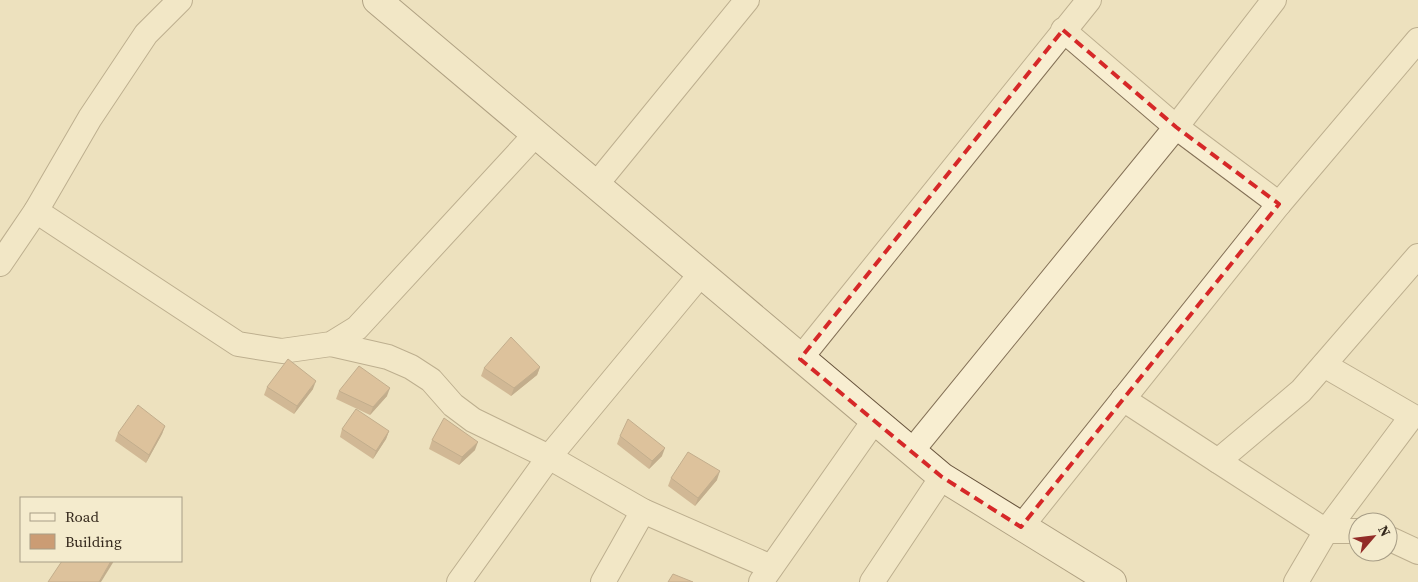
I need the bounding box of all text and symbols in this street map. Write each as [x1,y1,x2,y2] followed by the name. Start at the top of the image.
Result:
[20,497,182,562] legend
[65,506,99,527] text: Road
[1348,512,1398,562] north arrow
[1373,522,1396,540] text: N
[65,531,122,552] text: Building

